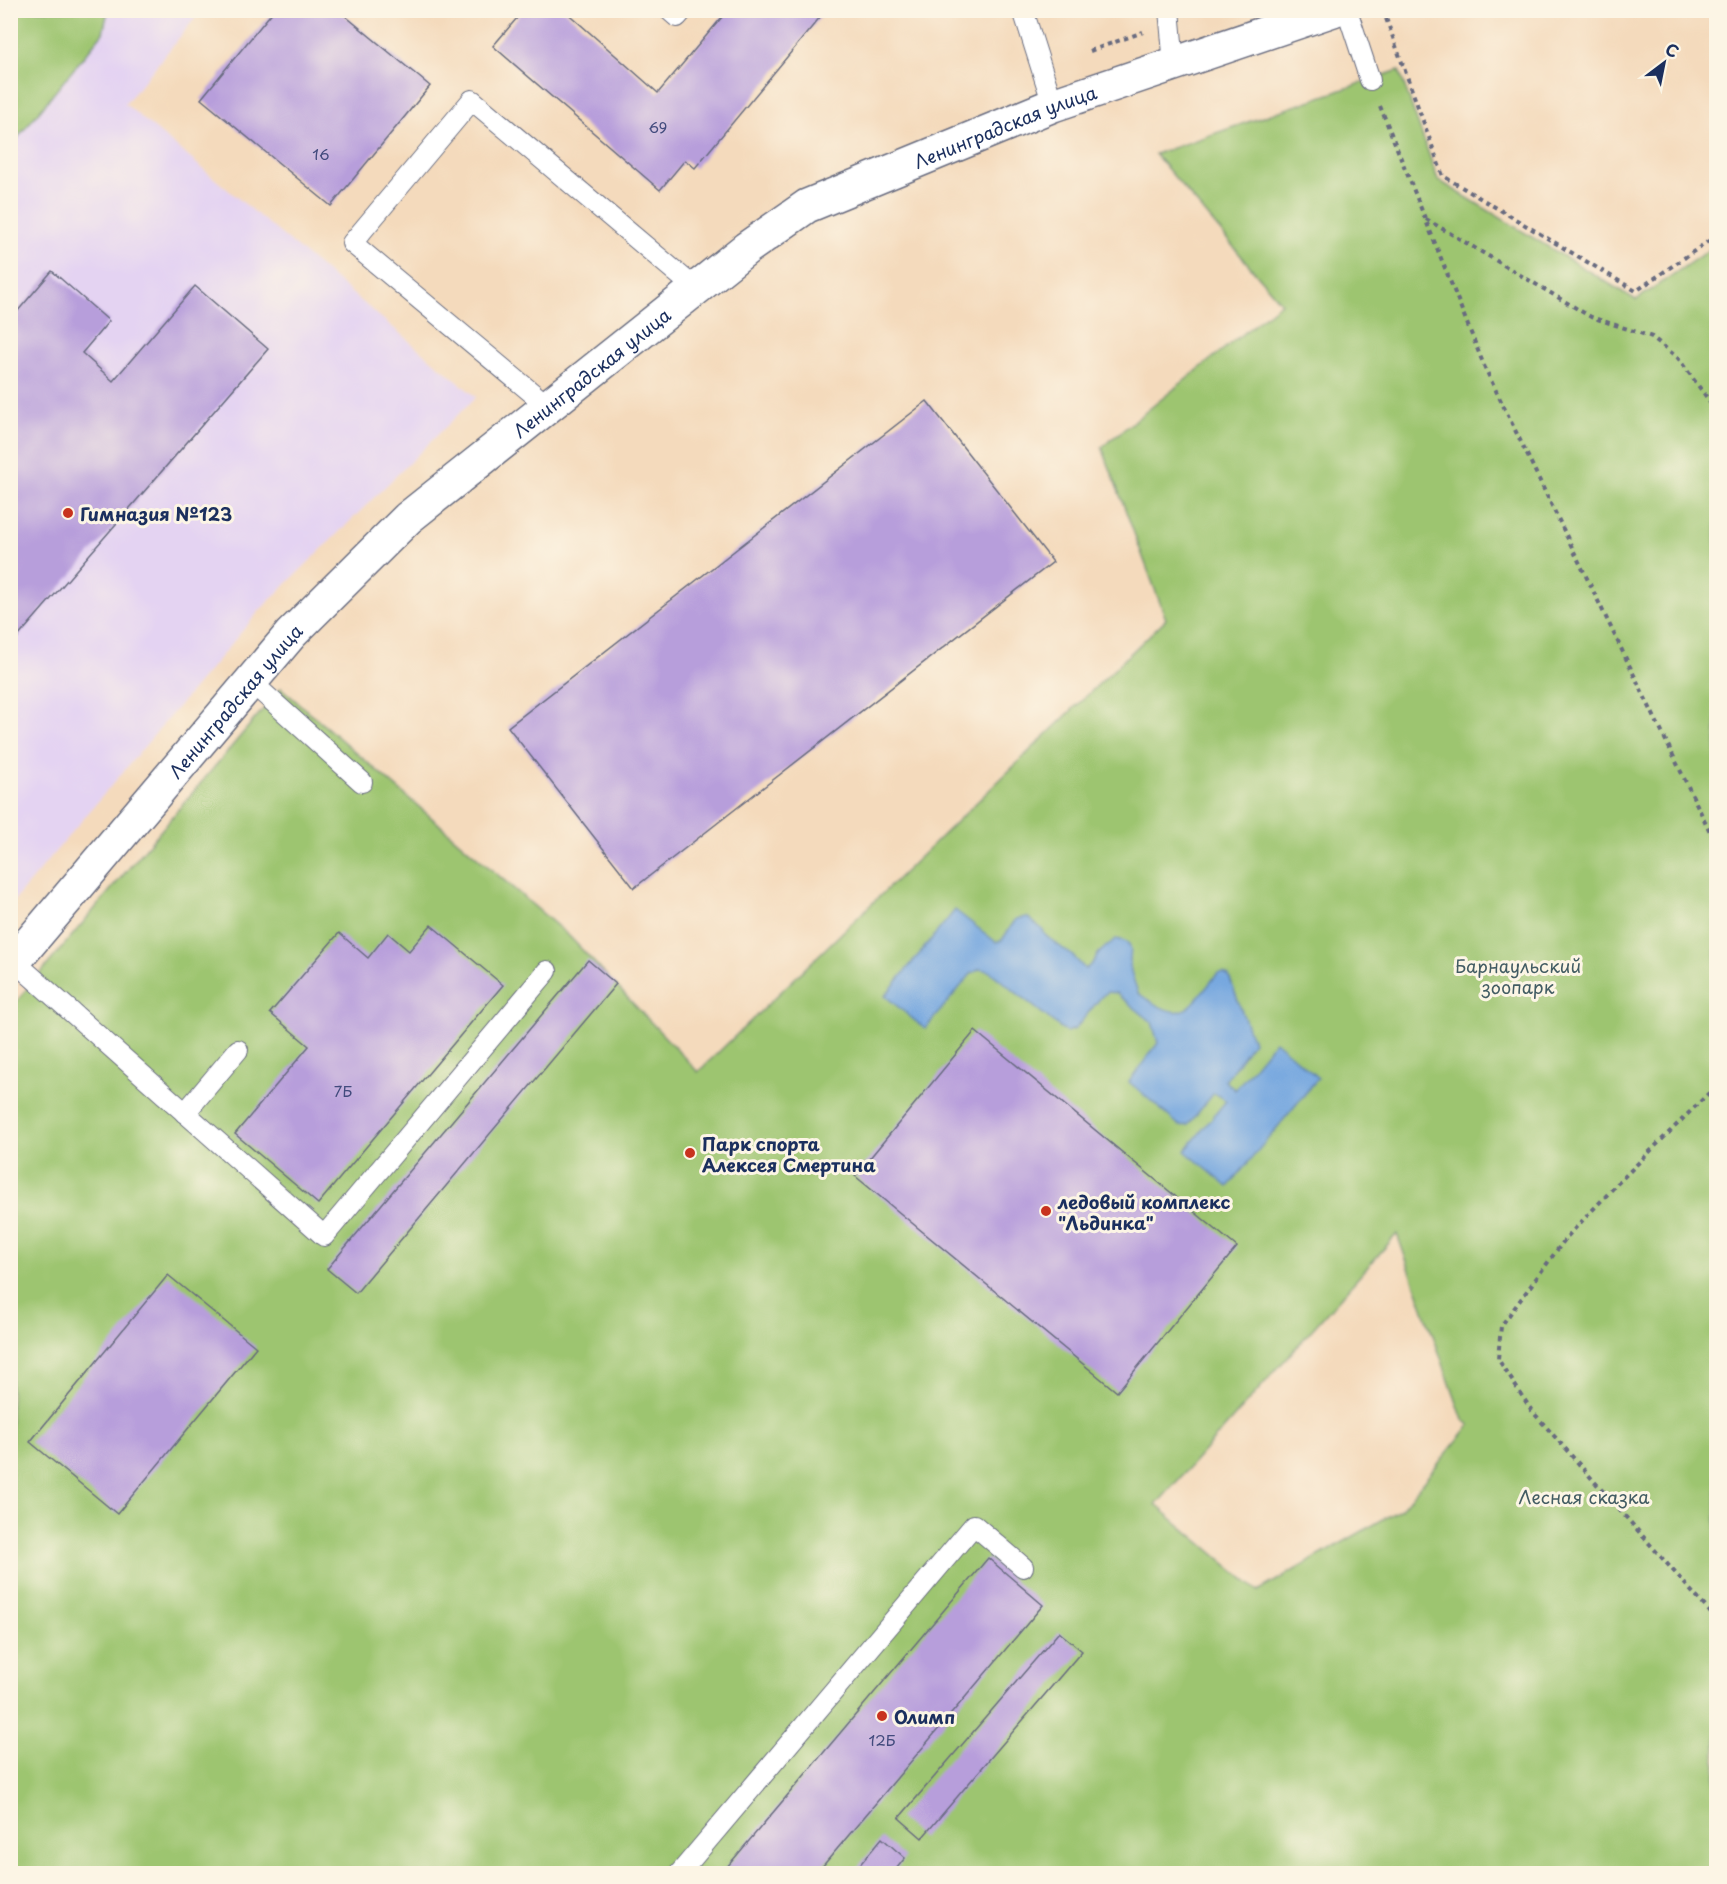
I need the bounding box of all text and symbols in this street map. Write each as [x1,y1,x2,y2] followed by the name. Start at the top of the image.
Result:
[1634,33,1694,93] north arrow
[1661,36,1684,63] text: С
[909,77,1101,174] street label: Ленинградская улица
[649,115,667,138] house number: 69
[312,142,330,165] house number: 16
[507,300,676,443] street label: Ленинградская улица
[80,500,232,527] place label: Гимназия №123
[61,506,75,520] marker: Гимназия №123
[162,617,308,783] street label: Ленинградская улица
[1455,952,1581,1000] park label: Барнаульский зоопарк
[334,1079,352,1102] house number: 7Б
[702,1130,876,1178] place label: Парк спорта Алексея Смертина
[683,1146,697,1160] marker: Парк спорта Алексея Смертина
[1057,1188,1230,1236] place label: ледовый комплекс "Льдинка"
[1039,1204,1053,1218] marker: ледовый комплекс "Льдинка"
[1518,1483,1650,1510] park label: Лесная сказка
[894,1703,955,1730] place label: Олимп
[875,1709,889,1723] marker: Олимп
[868,1728,896,1751] house number: 12Б

